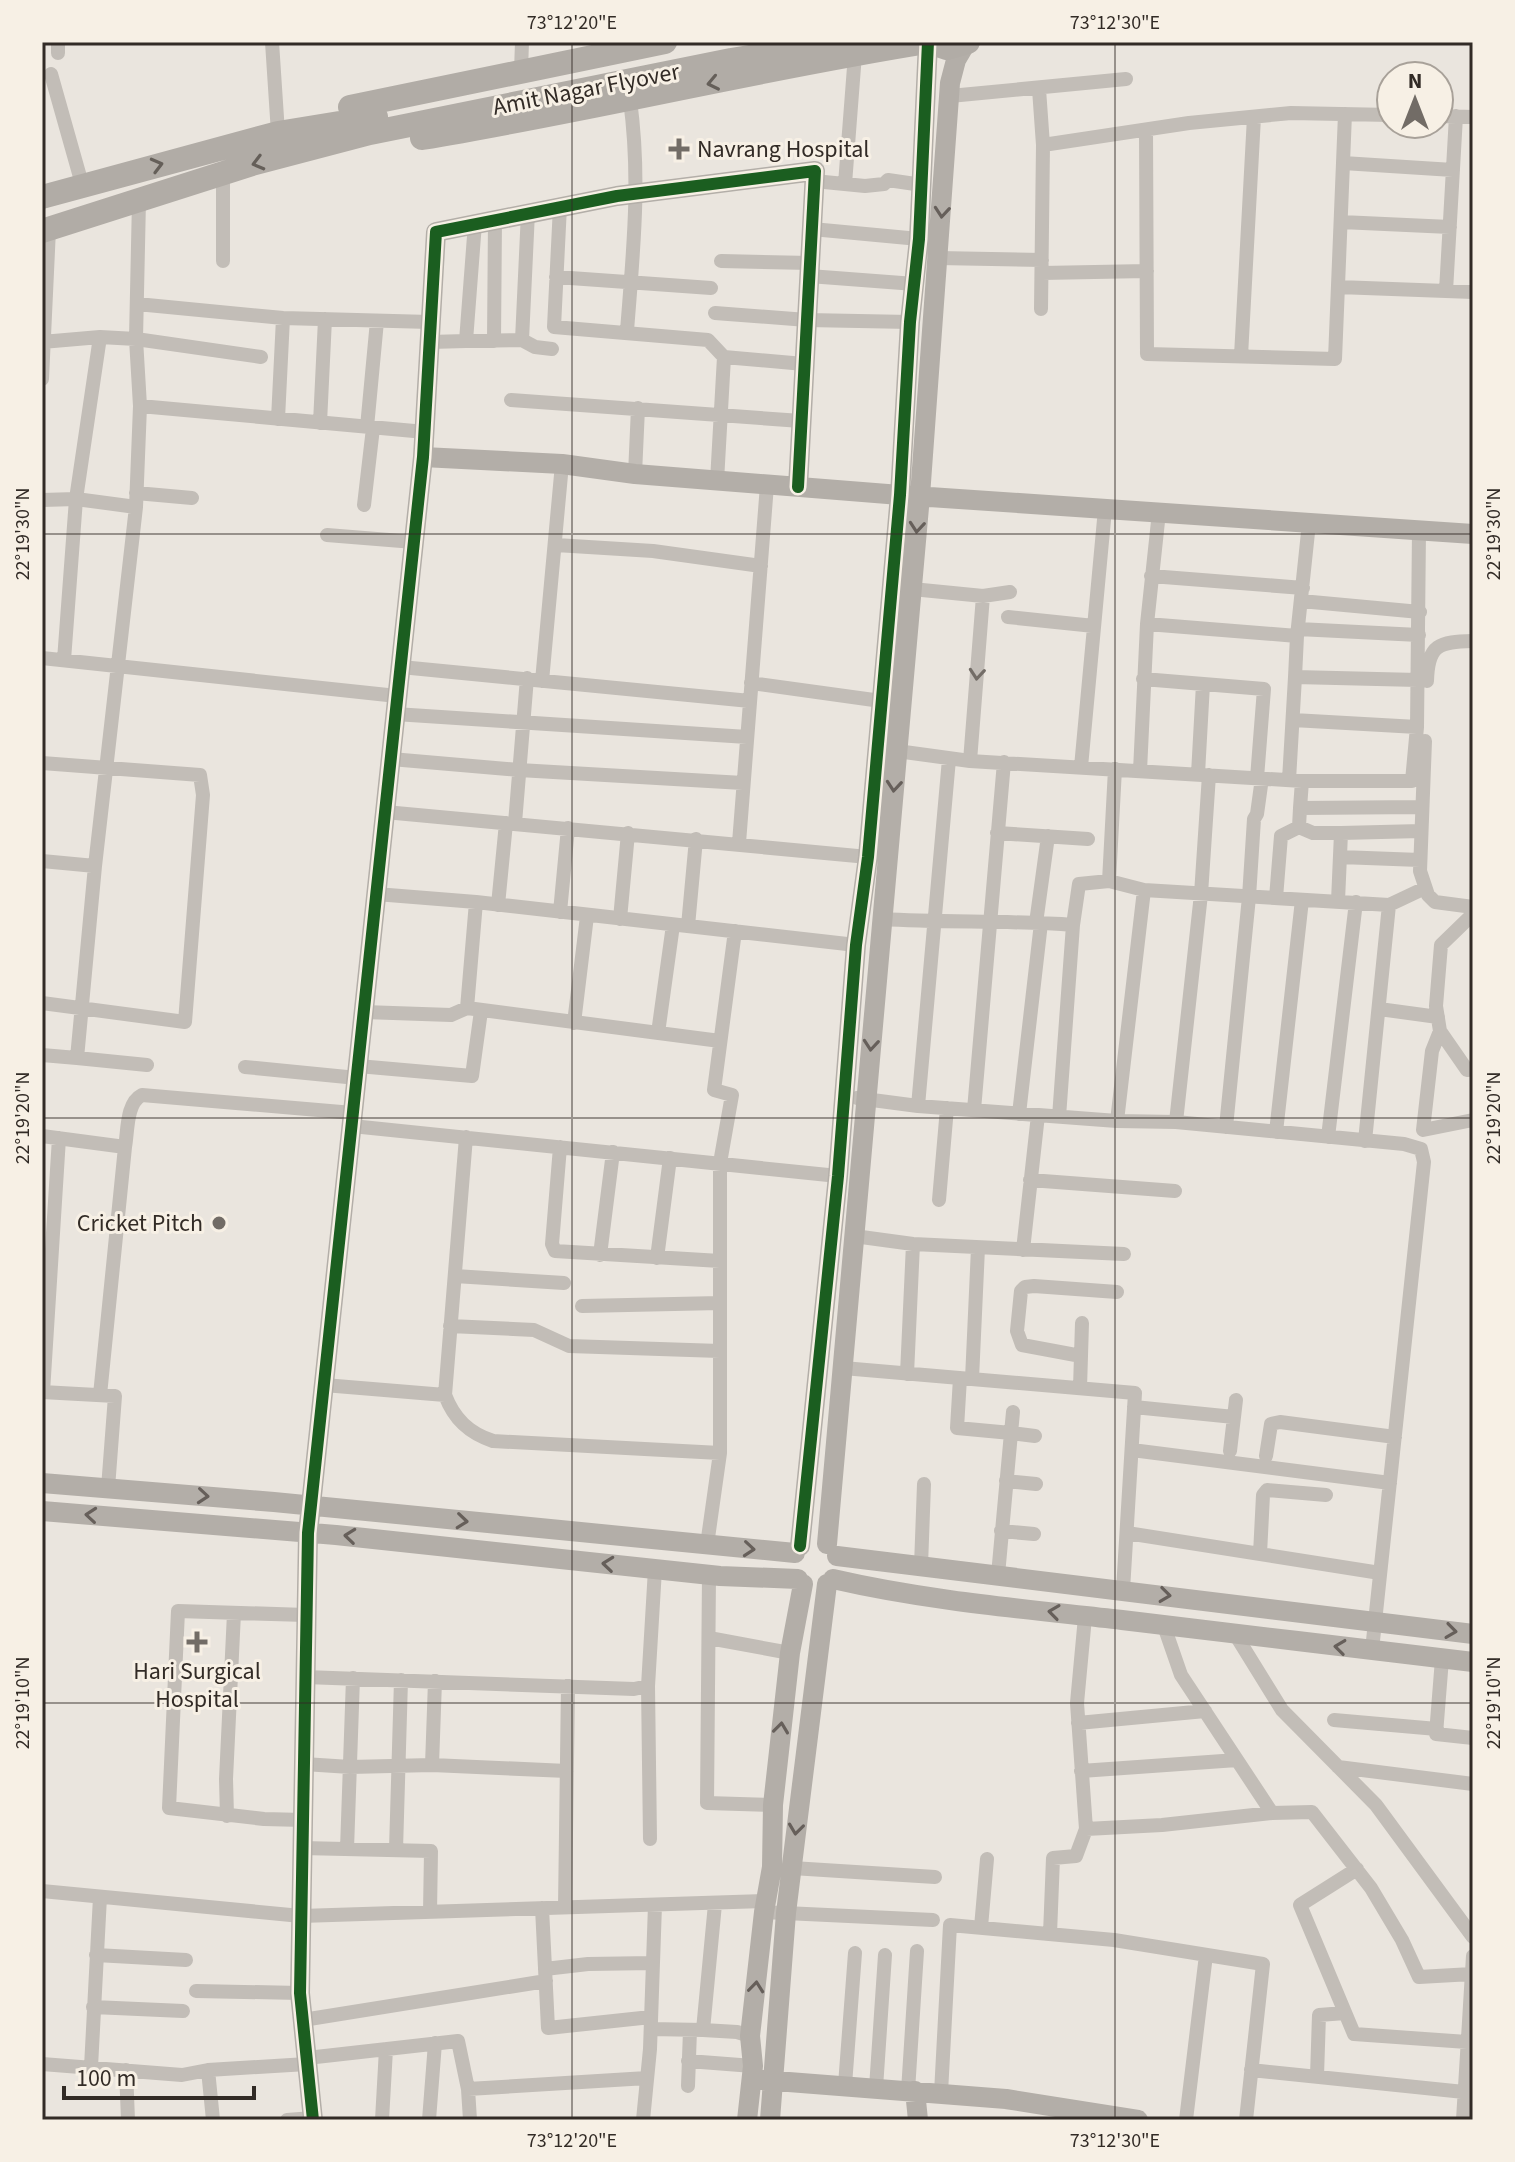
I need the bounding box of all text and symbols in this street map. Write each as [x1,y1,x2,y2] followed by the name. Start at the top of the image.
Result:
[527,9,617,37] text: 73°12'20"E
[1070,9,1160,37] text: 73°12'30"E
[490,54,683,125] street label: Amit Nagar Flyover
[1375,60,1455,140] north arrow
[1408,65,1422,97] text: N
[706,74,720,91] one-way arrow
[697,132,869,167] place label: Navrang Hospital
[668,138,690,160] marker: Navrang Hospital
[251,154,265,170] one-way arrow
[150,157,164,174] one-way arrow
[933,206,950,219] one-way arrow
[9,488,37,580] text: 22°19'30"N
[1480,488,1508,580] text: 22°19'30"N
[909,521,926,534] one-way arrow
[969,667,986,680] one-way arrow
[886,780,903,793] one-way arrow
[863,1039,880,1052] one-way arrow
[9,1072,37,1164] text: 22°19'20"N
[1480,1072,1508,1164] text: 22°19'20"N
[77,1206,203,1241] place label: Cricket Pitch
[210,1214,228,1232] marker: Cricket Pitch
[197,1487,210,1504] one-way arrow
[84,1507,97,1524] one-way arrow
[456,1512,469,1529] one-way arrow
[343,1528,356,1545] one-way arrow
[743,1540,756,1557] one-way arrow
[602,1555,615,1572] one-way arrow
[1159,1587,1172,1604] one-way arrow
[1047,1604,1061,1621] one-way arrow
[1444,1622,1458,1639] one-way arrow
[186,1631,208,1653] marker: Hari Surgical Hospital
[1333,1638,1346,1655] one-way arrow
[133,1654,261,1717] place label: Hari Surgical Hospital
[9,1657,37,1749] text: 22°19'10"N
[1480,1657,1508,1749] text: 22°19'10"N
[773,1721,790,1734] one-way arrow
[788,1822,805,1835] one-way arrow
[747,1980,764,1993] one-way arrow
[64,2050,254,2100] scale bar
[76,2061,136,2096] text: 100 m
[527,2127,617,2155] text: 73°12'20"E
[1070,2127,1160,2155] text: 73°12'30"E

